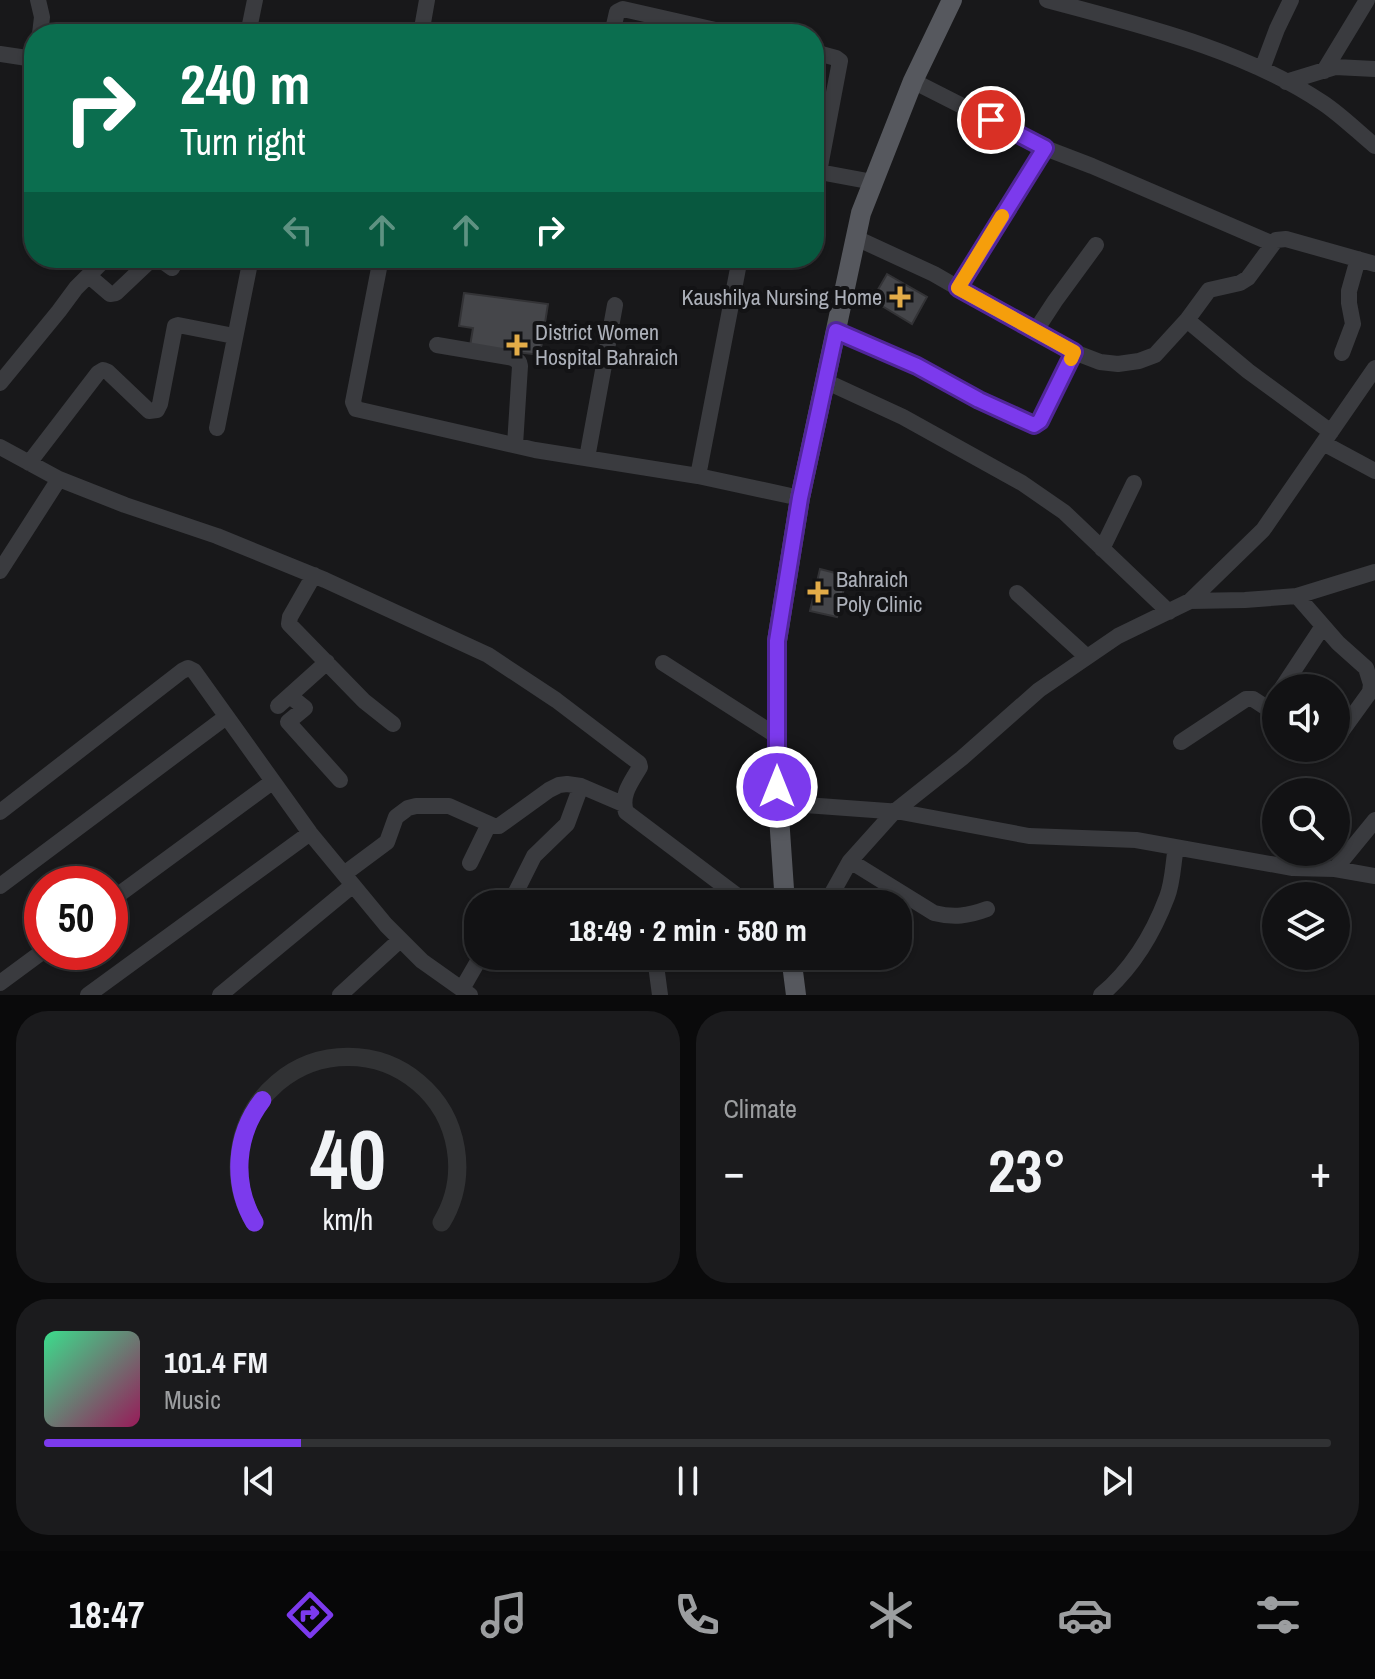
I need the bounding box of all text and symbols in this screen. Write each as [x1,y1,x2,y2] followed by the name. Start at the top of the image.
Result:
[180,46,310,121] text: 240 m
[48,56,152,160] icon: right
[957,86,1025,154] pin
[969,98,1013,142] icon: arrive
[180,118,305,166] text: Turn right
[276,208,320,252] icon: left
[360,208,404,252] icon: ahead
[444,208,488,252] icon: ahead
[528,208,572,252] icon: right
[681,282,882,312] place label: Kaushilya Nursing Home
[889,286,911,308] marker: Kaushilya Nursing Home
[535,317,678,372] place label: District Women Hospital Bahraich
[506,334,528,356] marker: District Women Hospital Bahraich
[836,564,922,619] place label: Bahraich Poly Clinic
[807,581,829,603] marker: Bahraich Poly Clinic
[1262,674,1350,970] map controls
[1262,674,1350,762] button: sound
[735,745,819,829] position arrow
[1262,778,1350,866] button: search
[24,866,128,970] speed limit sign: 50
[1262,882,1350,970] button: layers
[569,910,807,950] text: 18:49 · 2 min · 580 m
[724,1091,797,1126] text: Climate
[310,1103,386,1215] text: 40
[988,1130,1067,1211] text: 23°
[724,1141,745,1201] text: −
[1310,1141,1331,1201] text: +
[322,1200,373,1239] text: km/h
[164,1342,268,1382] text: 101.4 FM
[164,1382,221,1417] text: Music
[237,1459,281,1503] icon: previous
[666,1459,710,1503] icon: pause
[1095,1459,1139,1503] icon: next
[282,1587,338,1643] icon: directions
[476,1587,532,1643] icon: music
[669,1587,725,1643] icon: phone
[863,1587,919,1643] icon: climate
[1057,1587,1113,1643] icon: car
[1250,1587,1306,1643] icon: filters
[69,1591,144,1639] text: 18:47

